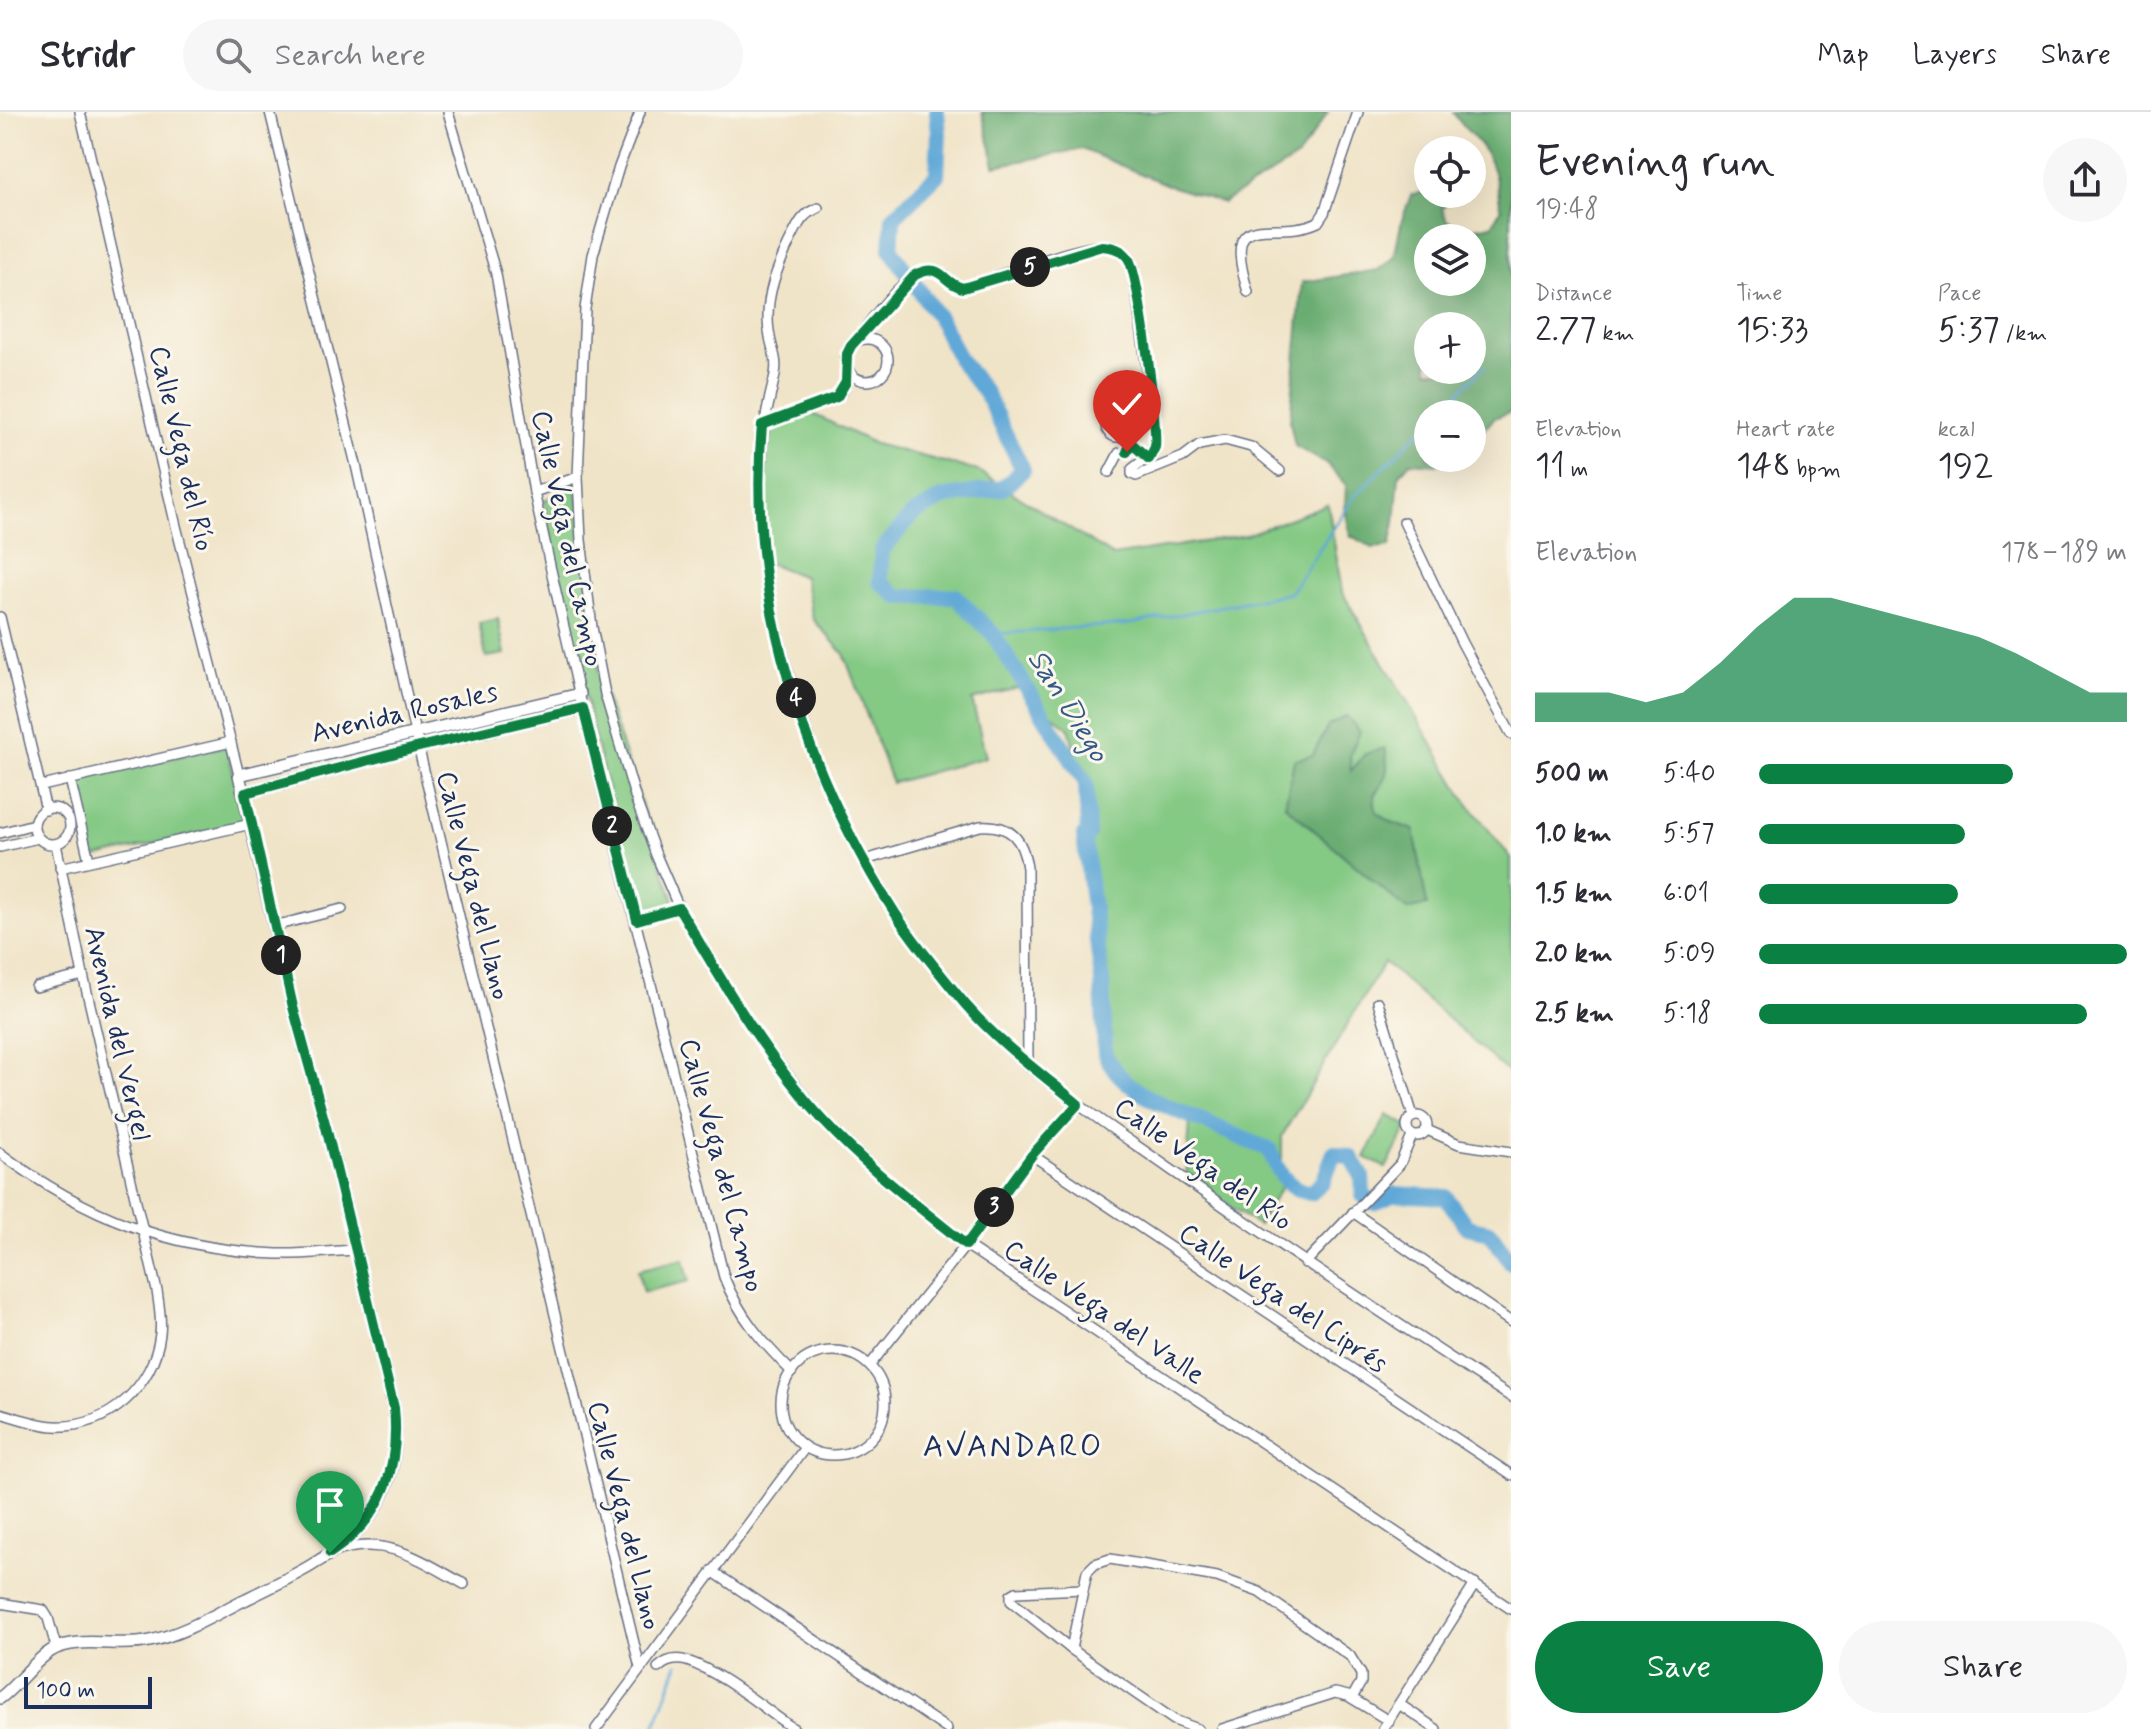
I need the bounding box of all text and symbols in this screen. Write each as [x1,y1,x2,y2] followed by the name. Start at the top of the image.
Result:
[183,19,743,91] search box
[40,31,135,80] text: Stridr
[211,33,255,77] icon: search
[275,36,426,75] text: Search here
[1818,37,1869,74] text: Map
[1913,37,1997,74] text: Layers
[2041,37,2111,74] text: Share
[1535,134,1775,192] text: Evening run
[1414,136,1486,472] map controls
[1414,136,1486,208] button: locate
[2043,138,2127,222] button: share
[1535,193,1598,227] text: 19:48
[1414,224,1486,296] button: layers
[1010,247,1050,287] pin: 5
[1023,253,1037,281] text: 5
[1535,280,1612,308] text: Distance
[1736,280,1782,308] text: Time
[1938,280,1981,308] text: Pace
[1535,308,1596,353] text: 2.77
[1736,308,1808,353] text: 15:33
[1938,308,2000,353] text: 5:37
[1414,312,1486,384] button: +
[1596,320,1635,348] text: km
[2000,320,2047,348] text: /km
[136,342,222,556] street label: Calle Vega del Río
[1093,370,1161,452] pin
[1105,382,1149,426] icon: check
[1414,400,1486,472] button: −
[518,407,612,671] street label: Calle Vega del Campo
[1535,416,1622,444] text: Elevation
[1736,416,1835,444] text: Heart rate
[1938,416,1975,444] text: kcal
[1535,444,1565,489] text: 11
[1736,444,1791,489] text: 148
[1938,444,1993,489] text: 192
[1565,456,1588,484] text: m
[1791,456,1841,484] text: bpm
[1535,536,1637,570] text: Elevation
[2001,536,2127,570] text: 178–189 m
[1017,642,1118,771] water label: San Diego
[308,674,501,753] street label: Avenida Rosales
[776,678,816,718] pin: 4
[790,684,802,712] text: 4
[1535,757,1609,791] text: 500 m
[1663,757,1716,791] text: 5:40
[423,767,519,1004] street label: Calle Vega del Llano
[592,806,632,846] pin: 2
[607,812,617,840] text: 2
[1535,817,1612,851] text: 1.0 km
[1663,817,1714,851] text: 5:57
[1535,877,1613,911] text: 1.5 km
[1663,877,1709,911] text: 6:01
[71,923,159,1145] street label: Avenida del Vergel
[261,935,301,975] pin: 1
[1535,937,1613,971] text: 2.0 km
[1663,937,1716,971] text: 5:09
[276,941,286,969] text: 1
[1535,997,1614,1031] text: 2.5 km
[1663,997,1711,1031] text: 5:18
[666,1035,772,1297] street label: Calle Vega del Campo
[1104,1090,1299,1243] street label: Calle Vega del Río
[974,1187,1014,1227] pin: 3
[989,1193,999,1221] text: 3
[1169,1215,1394,1385] street label: Calle Vega del Ciprés
[994,1232,1211,1397] street label: Calle Vega del Valle
[574,1397,670,1634] street label: Calle Vega del Llano
[923,1426,1103,1468] district label: AVANDARO
[296,1471,364,1553] pin
[308,1483,352,1527] icon: arrive
[1535,1621,1823,1713] button: Save
[1839,1621,2127,1713] button: Share
[24,1673,152,1709] scale bar
[36,1677,95,1705] text: 100 m

